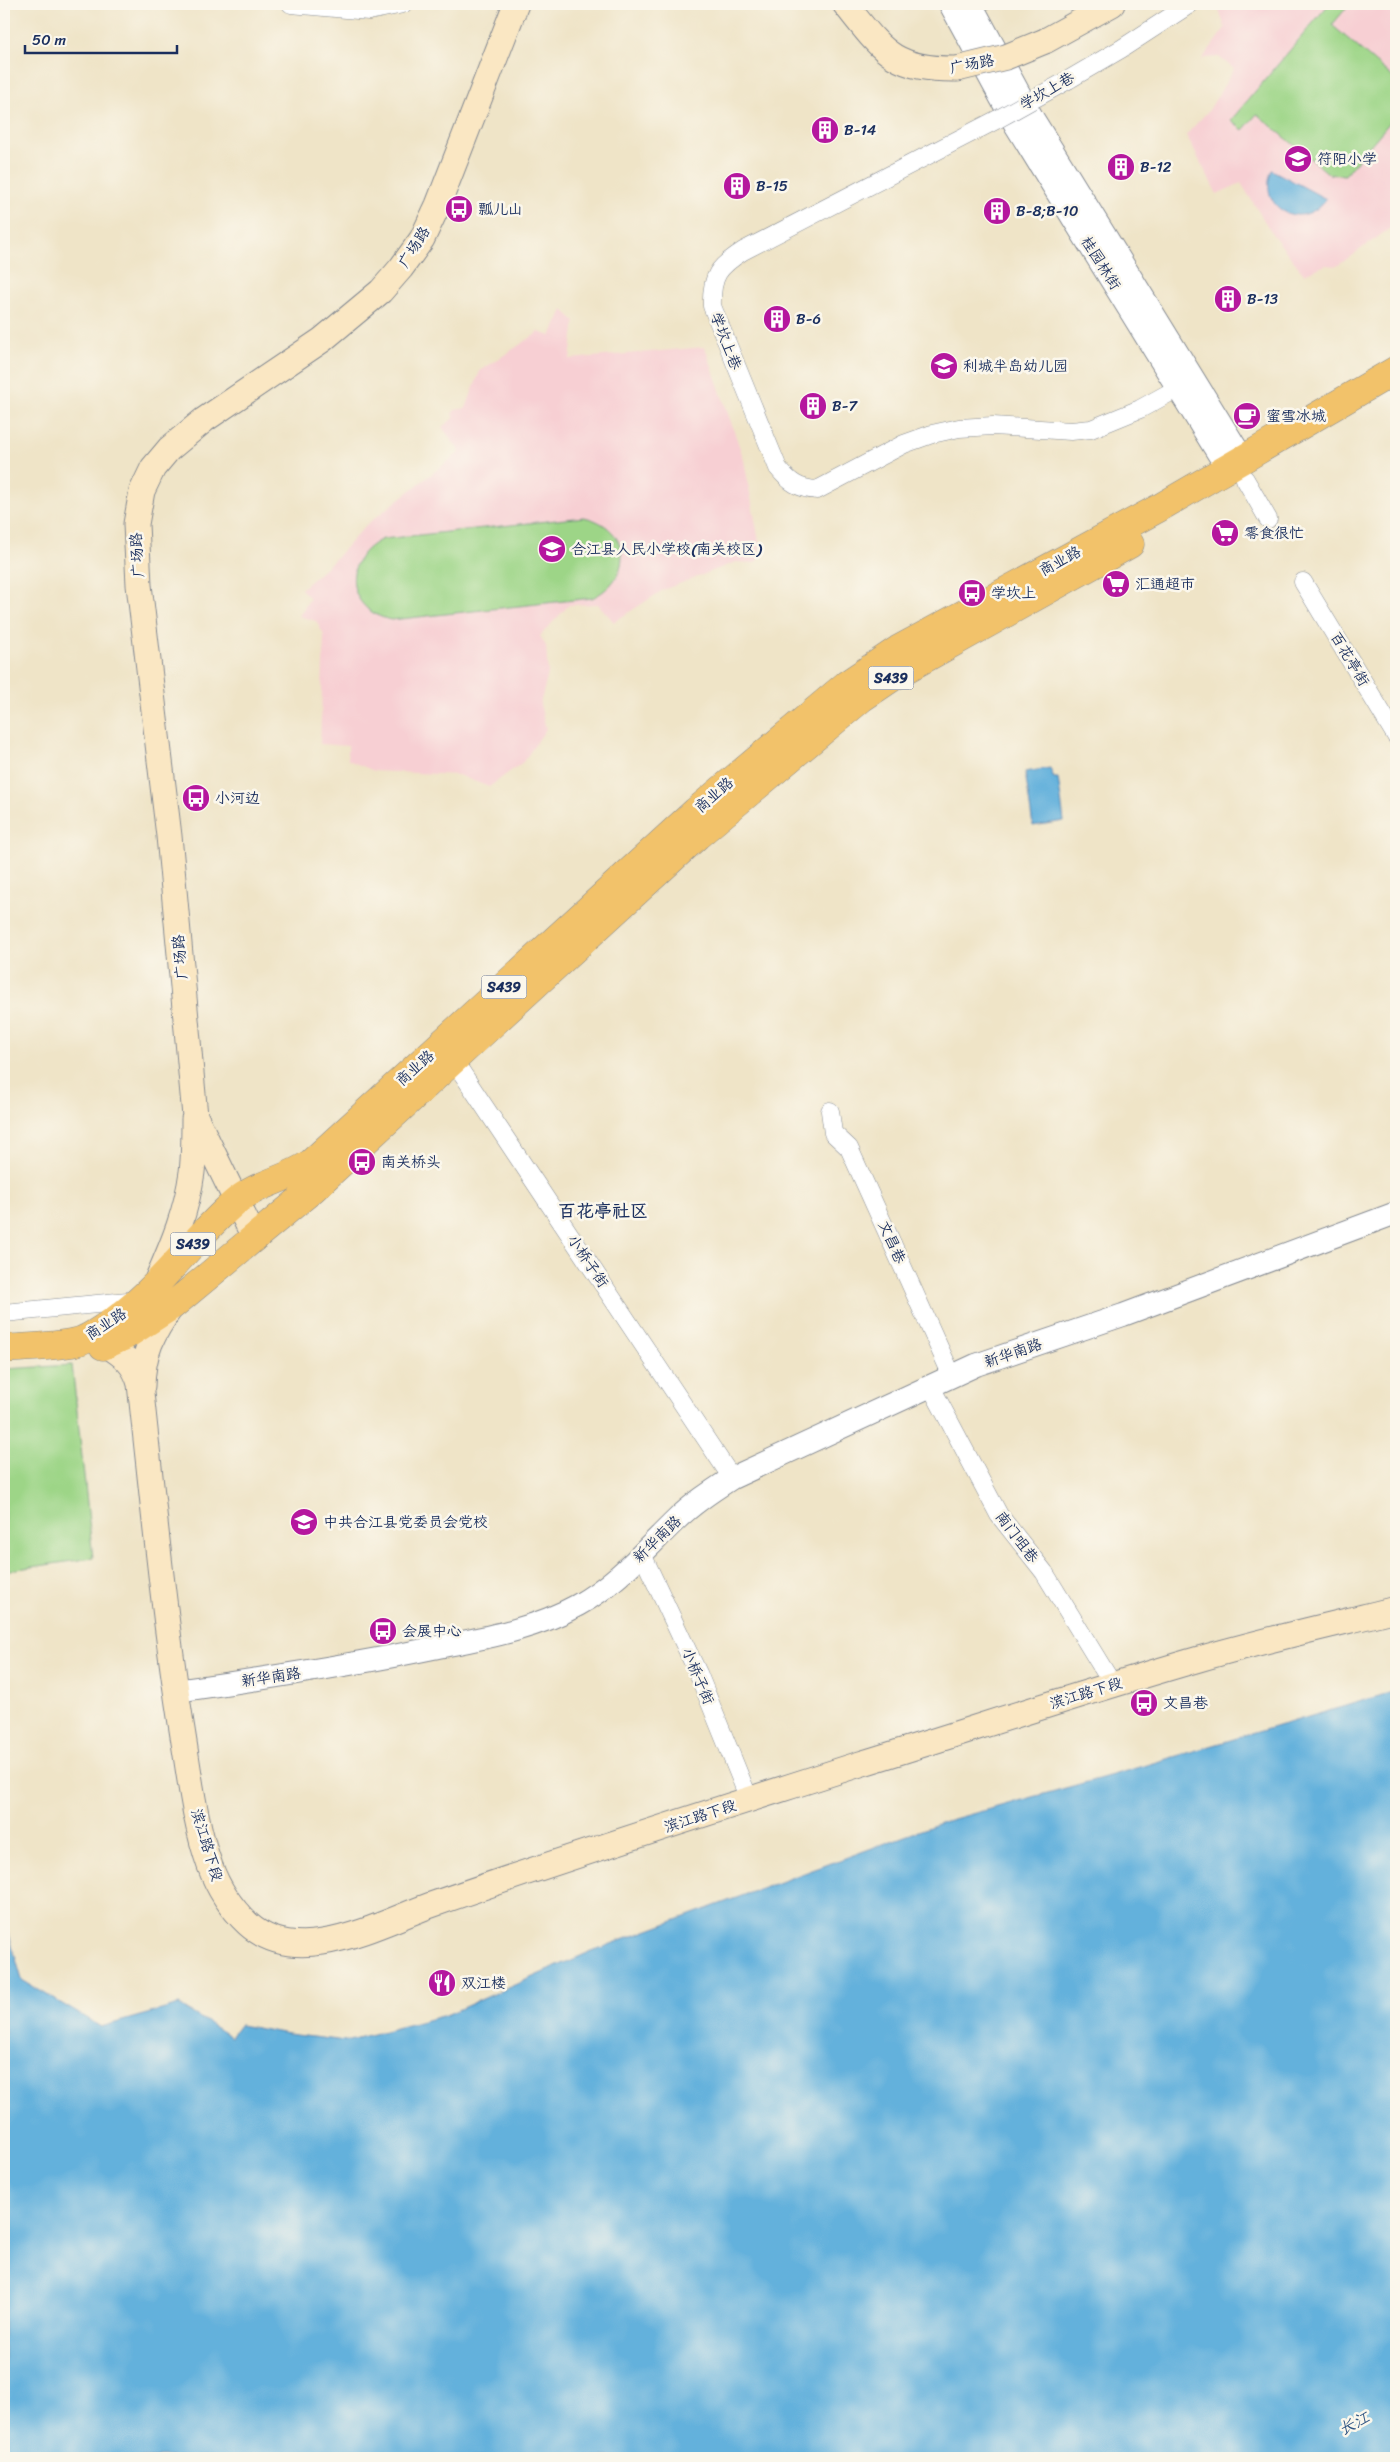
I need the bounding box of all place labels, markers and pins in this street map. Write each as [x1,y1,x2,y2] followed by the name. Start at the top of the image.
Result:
[810,115,840,145] building icon: B-14
[844,117,876,143] place label: B-14
[1283,144,1313,174] school or university icon: 符阳小学
[1317,146,1377,172] place label: 符阳小学
[1106,152,1136,182] building icon: B-12
[1140,154,1172,180] place label: B-12
[722,171,752,201] building icon: B-15
[756,173,788,199] place label: B-15
[444,194,474,224] bus stop icon: 瓢儿山
[478,196,523,222] place label: 瓢儿山
[982,196,1012,226] building icon: B-8;B-10
[1016,198,1079,224] place label: B-8;B-10
[1213,284,1243,314] building icon: B-13
[1247,286,1278,312] place label: B-13
[762,304,792,334] building icon: B-6
[796,306,821,332] place label: B-6
[929,351,959,381] school or university icon: 利城半岛幼儿园
[963,353,1068,379] place label: 利城半岛幼儿园
[798,391,828,421] building icon: B-7
[832,393,858,419] place label: B-7
[1232,401,1262,431] cafe icon: 蜜雪冰城
[1266,403,1326,429] place label: 蜜雪冰城
[1210,518,1240,548] supermarket icon: 零食很忙
[1244,520,1304,546] place label: 零食很忙
[537,534,567,564] school or university icon: 合江县人民小学校(南关校区)
[571,536,762,562] place label: 合江县人民小学校(南关校区)
[1101,569,1131,599] supermarket icon: 汇通超市
[1135,571,1195,597] place label: 汇通超市
[957,578,987,608] bus stop icon: 学坎上
[991,580,1036,606] place label: 学坎上
[181,783,211,813] bus stop icon: 小河边
[215,785,260,811] place label: 小河边
[347,1147,377,1177] bus stop icon: 南关桥头
[381,1149,441,1175] place label: 南关桥头
[289,1507,319,1537] school or university icon: 中共合江县党委员会党校
[323,1509,488,1535] place label: 中共合江县党委员会党校
[368,1616,398,1646] bus stop icon: 会展中心
[402,1618,462,1644] place label: 会展中心
[1129,1688,1159,1718] bus stop icon: 文昌巷
[1163,1690,1208,1716] place label: 文昌巷
[427,1968,457,1998] restaurant icon: 双江楼
[461,1970,506,1996] place label: 双江楼

